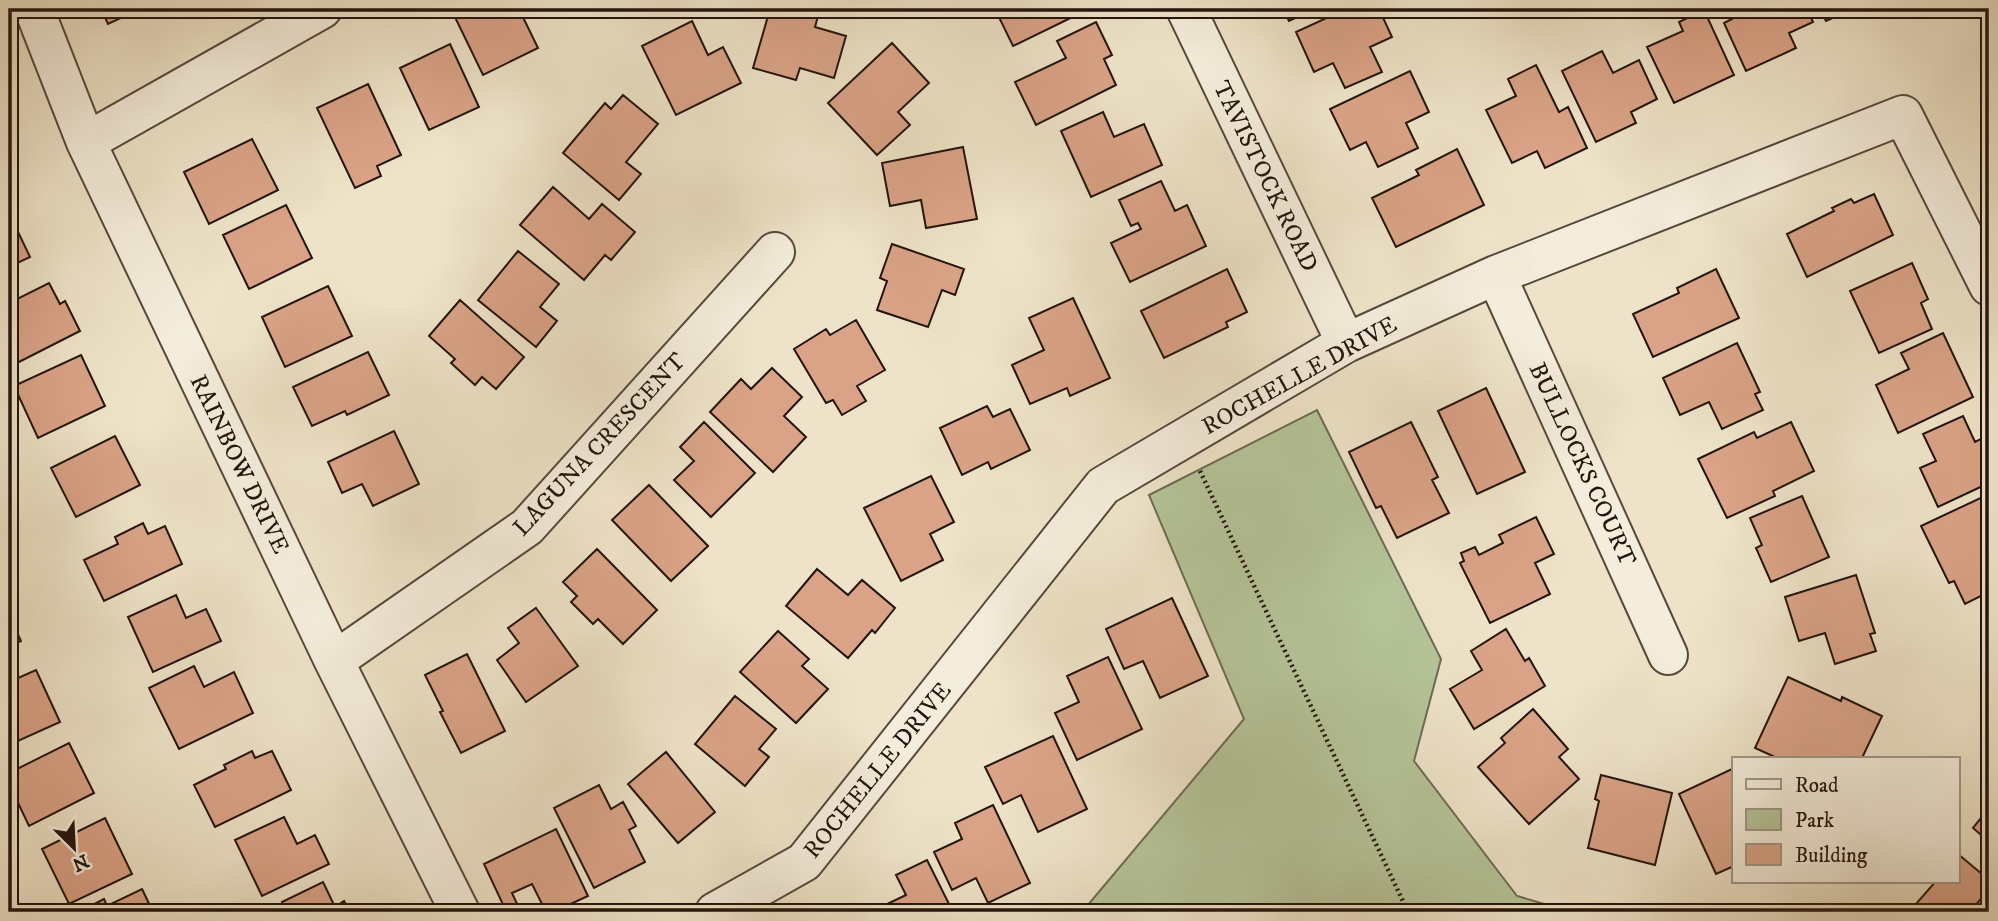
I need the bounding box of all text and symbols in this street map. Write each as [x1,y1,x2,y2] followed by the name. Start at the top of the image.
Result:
[1206,76,1324,277] street label: TAVISTOCK ROAD
[1197,310,1402,442] street label: ROCHELLE DRIVE
[507,347,693,543] street label: LAGUNA CRESCENT
[1522,358,1642,571] street label: BULLOCKS COURT
[183,370,295,559] street label: RAINBOW DRIVE
[797,676,958,865] street label: ROCHELLE DRIVE
[1732,757,1960,883] legend
[1795,773,1839,799] text: Road
[1795,808,1835,834] text: Park
[38,813,108,883] north arrow
[1795,843,1868,869] text: Building
[68,848,92,876] text: N

